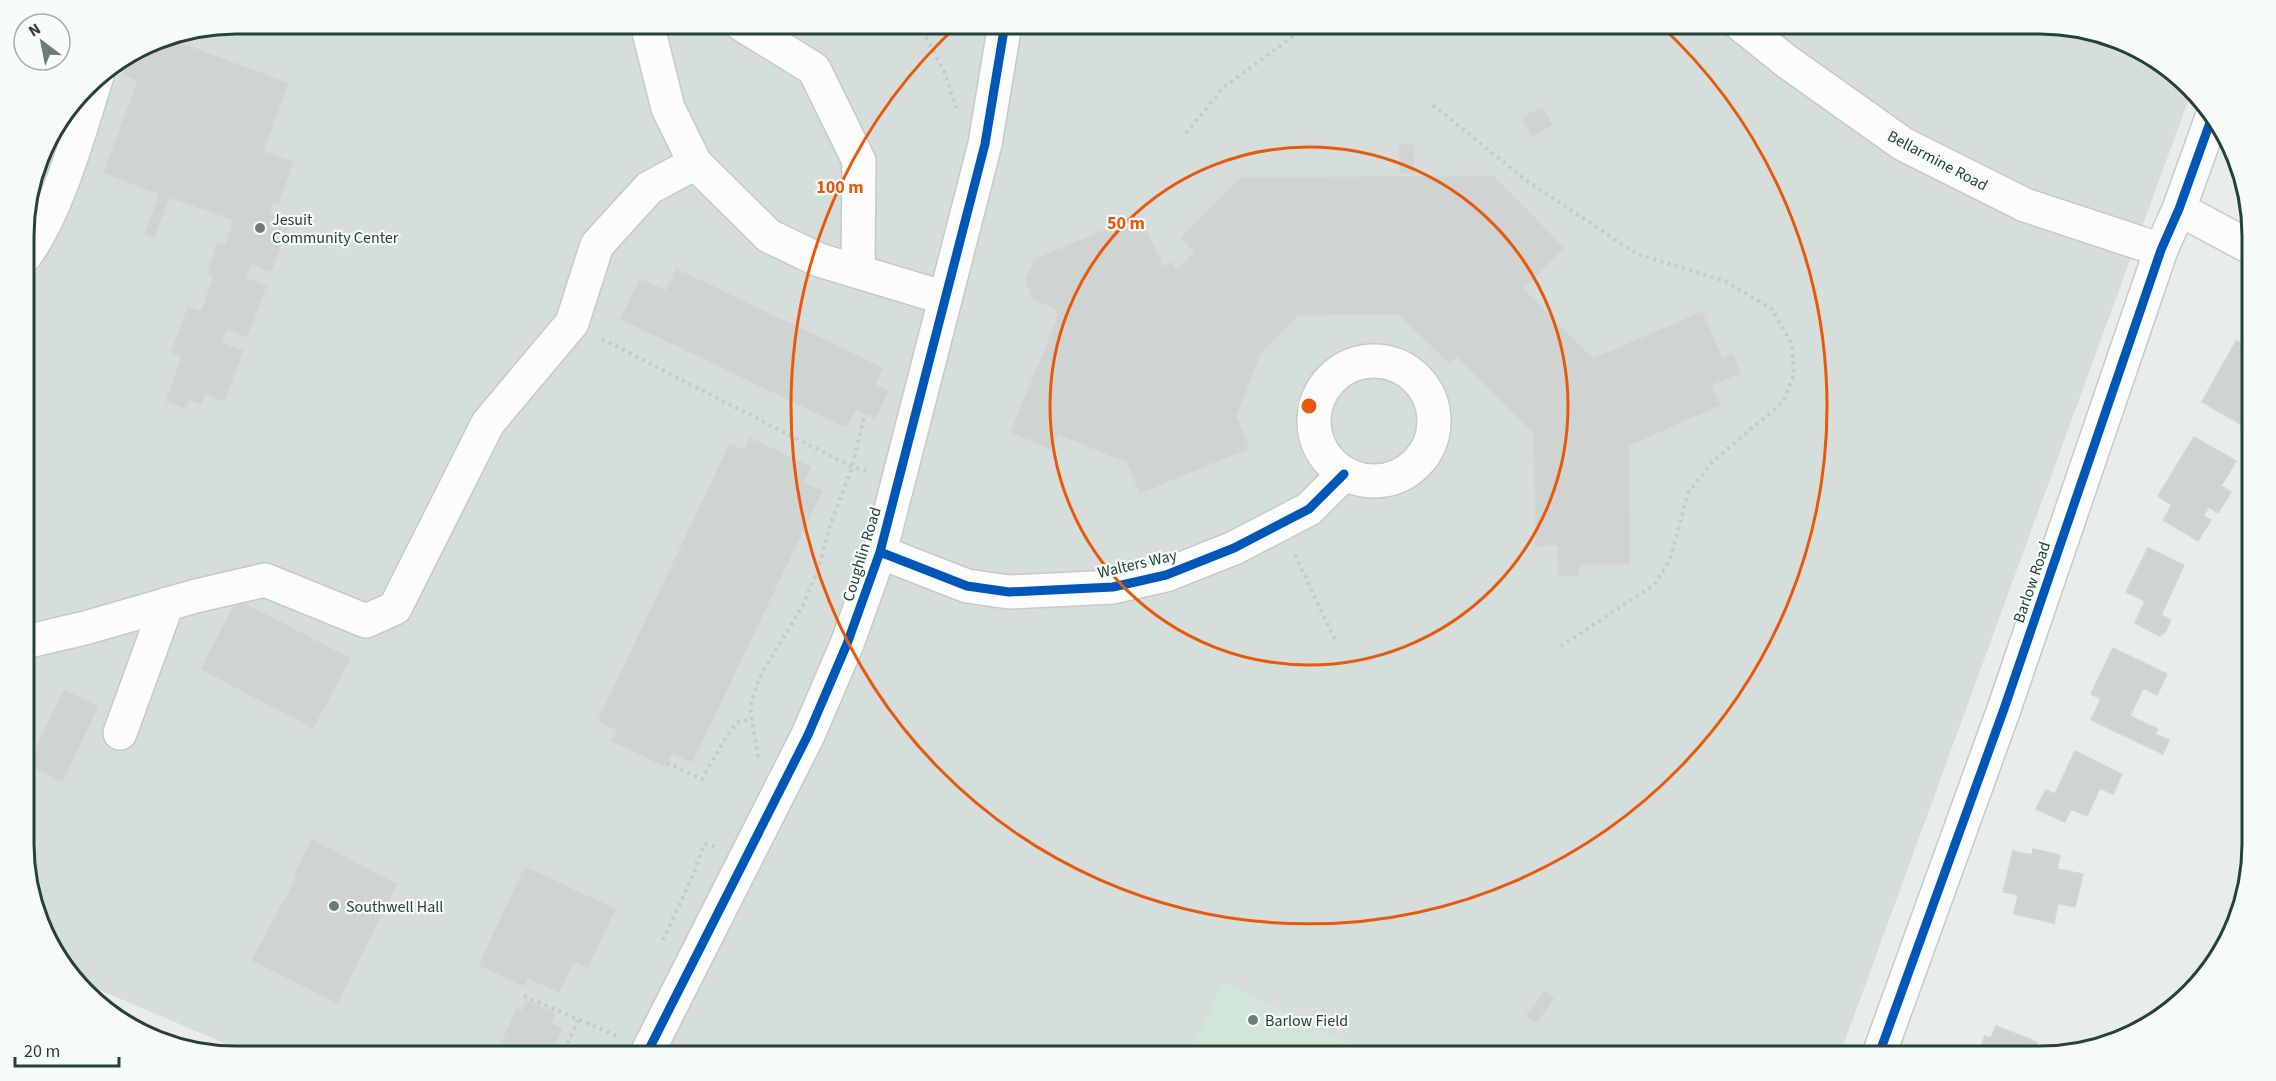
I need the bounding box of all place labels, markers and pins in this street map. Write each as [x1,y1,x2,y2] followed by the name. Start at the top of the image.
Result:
[272,209,399,249] place label: Jesuit Community Center
[253,221,267,235] marker: Jesuit Community Center
[1299,396,1319,416] centre of rings
[346,896,443,918] place label: Southwell Hall
[327,899,341,913] marker: Southwell Hall
[1265,1010,1348,1032] place label: Barlow Field
[1246,1013,1260,1027] marker: Barlow Field

